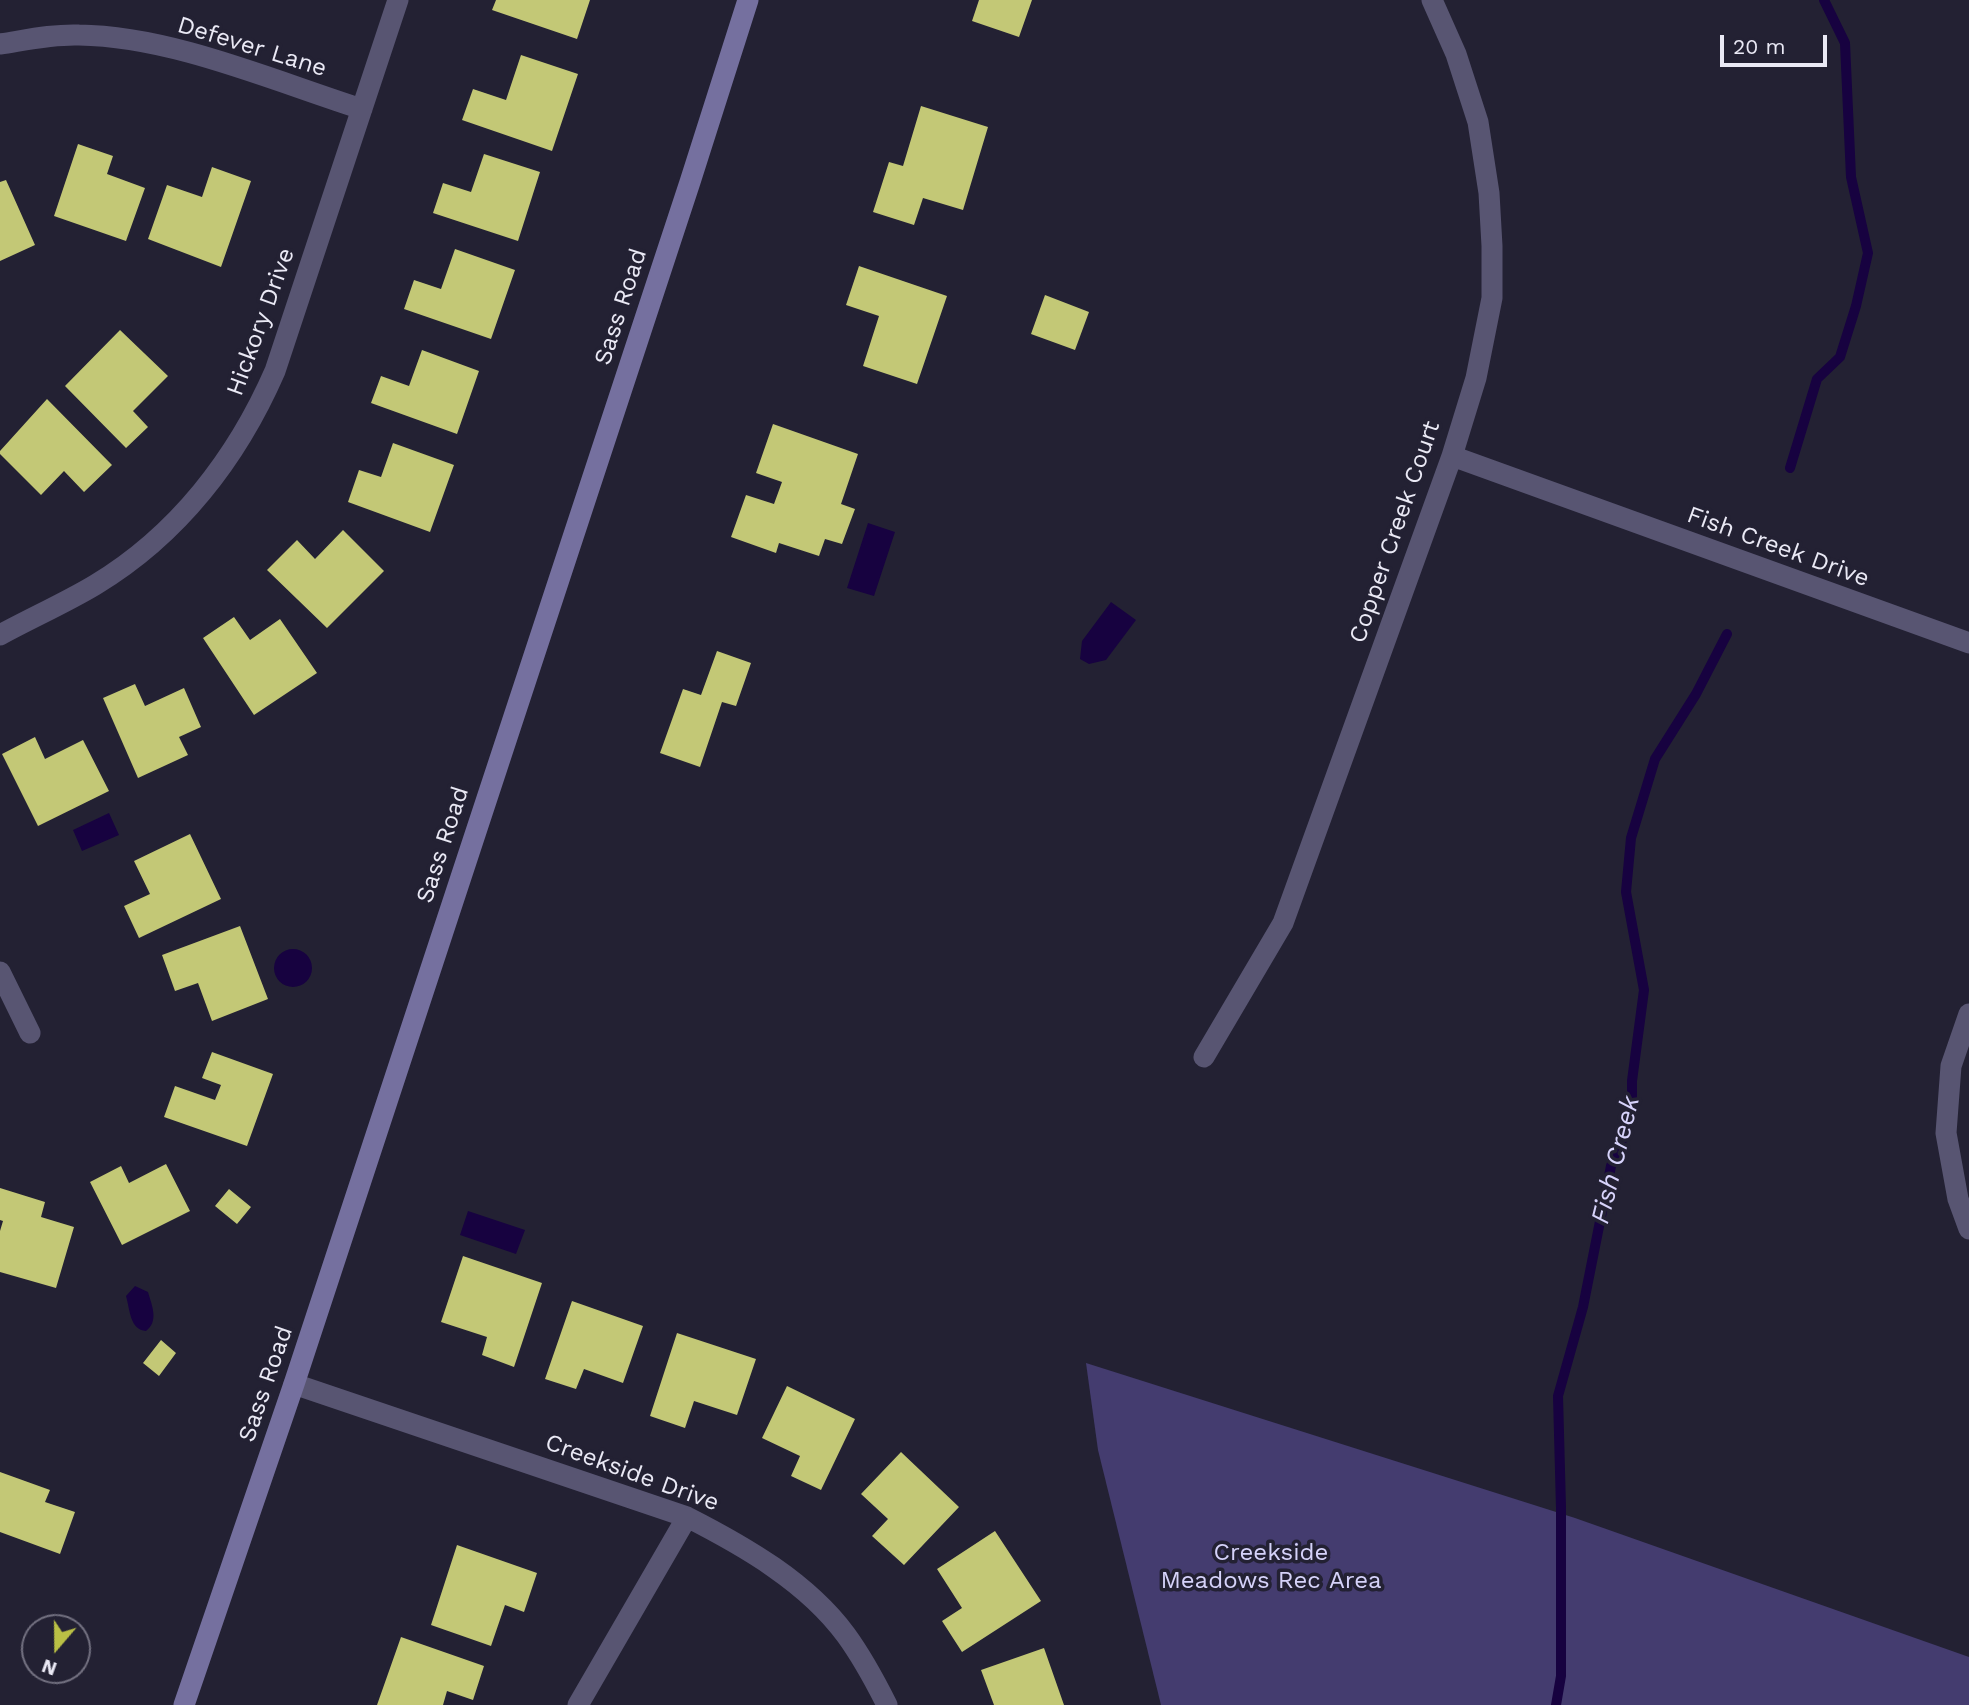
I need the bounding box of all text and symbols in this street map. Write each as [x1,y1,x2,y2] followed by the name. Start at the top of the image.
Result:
[174,11,330,83] street label: Defever Lane
[1724,21,1831,65] scale bar
[1733,34,1785,59] text: 20 m
[221,244,301,400] street label: Hickory Drive
[589,245,653,369] street label: Sass Road
[1343,417,1447,647] street label: Copper Creek Court
[1683,501,1873,593] street label: Fish Creek Drive
[411,783,475,907] street label: Sass Road
[1585,1093,1647,1227] water label: Fish Creek
[233,1322,299,1446] street label: Sass Road
[541,1428,723,1518] street label: Creekside Drive
[1160,1539,1382,1595] park label: Creekside Meadows Rec Area
[21,1614,91,1684] north arrow
[39,1654,60,1681] text: N

